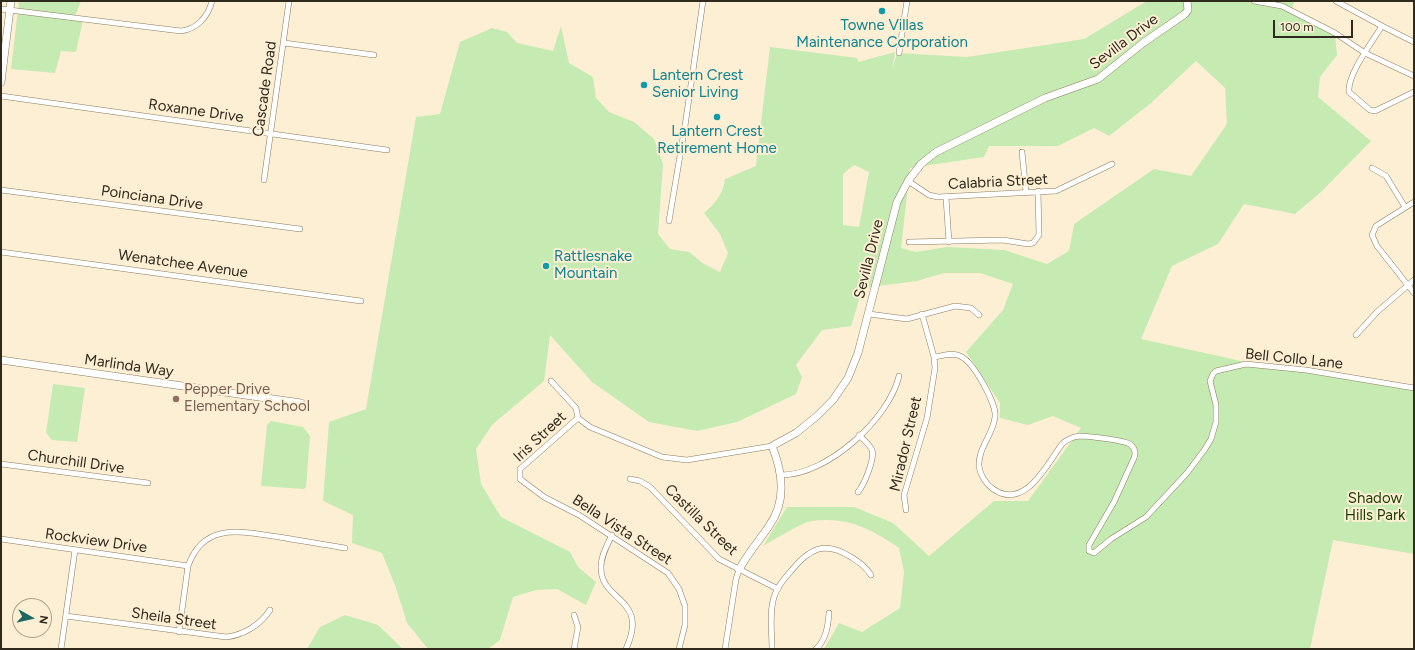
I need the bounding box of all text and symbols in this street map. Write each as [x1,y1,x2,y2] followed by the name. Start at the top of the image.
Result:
[877,6,887,16] marker: Towne Villas Maintenance Corporation
[1086,10,1162,74] street label: Sevilla Drive
[1275,12,1355,38] scale bar
[796,17,968,52] place label: Towne Villas Maintenance Corporation
[1280,20,1314,34] text: 100 m
[249,40,281,138] street label: Cascade Road
[652,67,744,102] place label: Lantern Crest Senior Living
[639,80,649,90] marker: Lantern Crest Senior Living
[147,95,245,127] street label: Roxanne Drive
[712,112,722,122] marker: Lantern Crest Retirement Home
[657,123,777,158] place label: Lantern Crest Retirement Home
[948,170,1048,194] street label: Calabria Street
[100,182,204,214] street label: Poinciana Drive
[850,217,888,301] street label: Sevilla Drive
[117,246,249,282] street label: Wenatchee Avenue
[554,248,632,283] place label: Rattlesnake Mountain
[541,261,551,271] marker: Rattlesnake Mountain
[1244,345,1344,373] street label: Bell Collo Lane
[83,351,175,381] street label: Marlinda Way
[184,381,310,416] place label: Pepper Drive Elementary School
[171,394,181,404] marker: Pepper Drive Elementary School
[886,395,926,493] street label: Mirador Street
[510,408,570,466] street label: Iris Street
[26,446,126,478] street label: Churchill Drive
[661,481,741,559] street label: Castilla Street
[1345,490,1405,525] park label: Shadow Hills Park
[569,491,675,569] street label: Bella Vista Street
[44,525,148,557] street label: Rockview Drive
[12,598,52,638] north arrow
[130,604,218,634] street label: Sheila Street
[36,614,50,625] text: N

